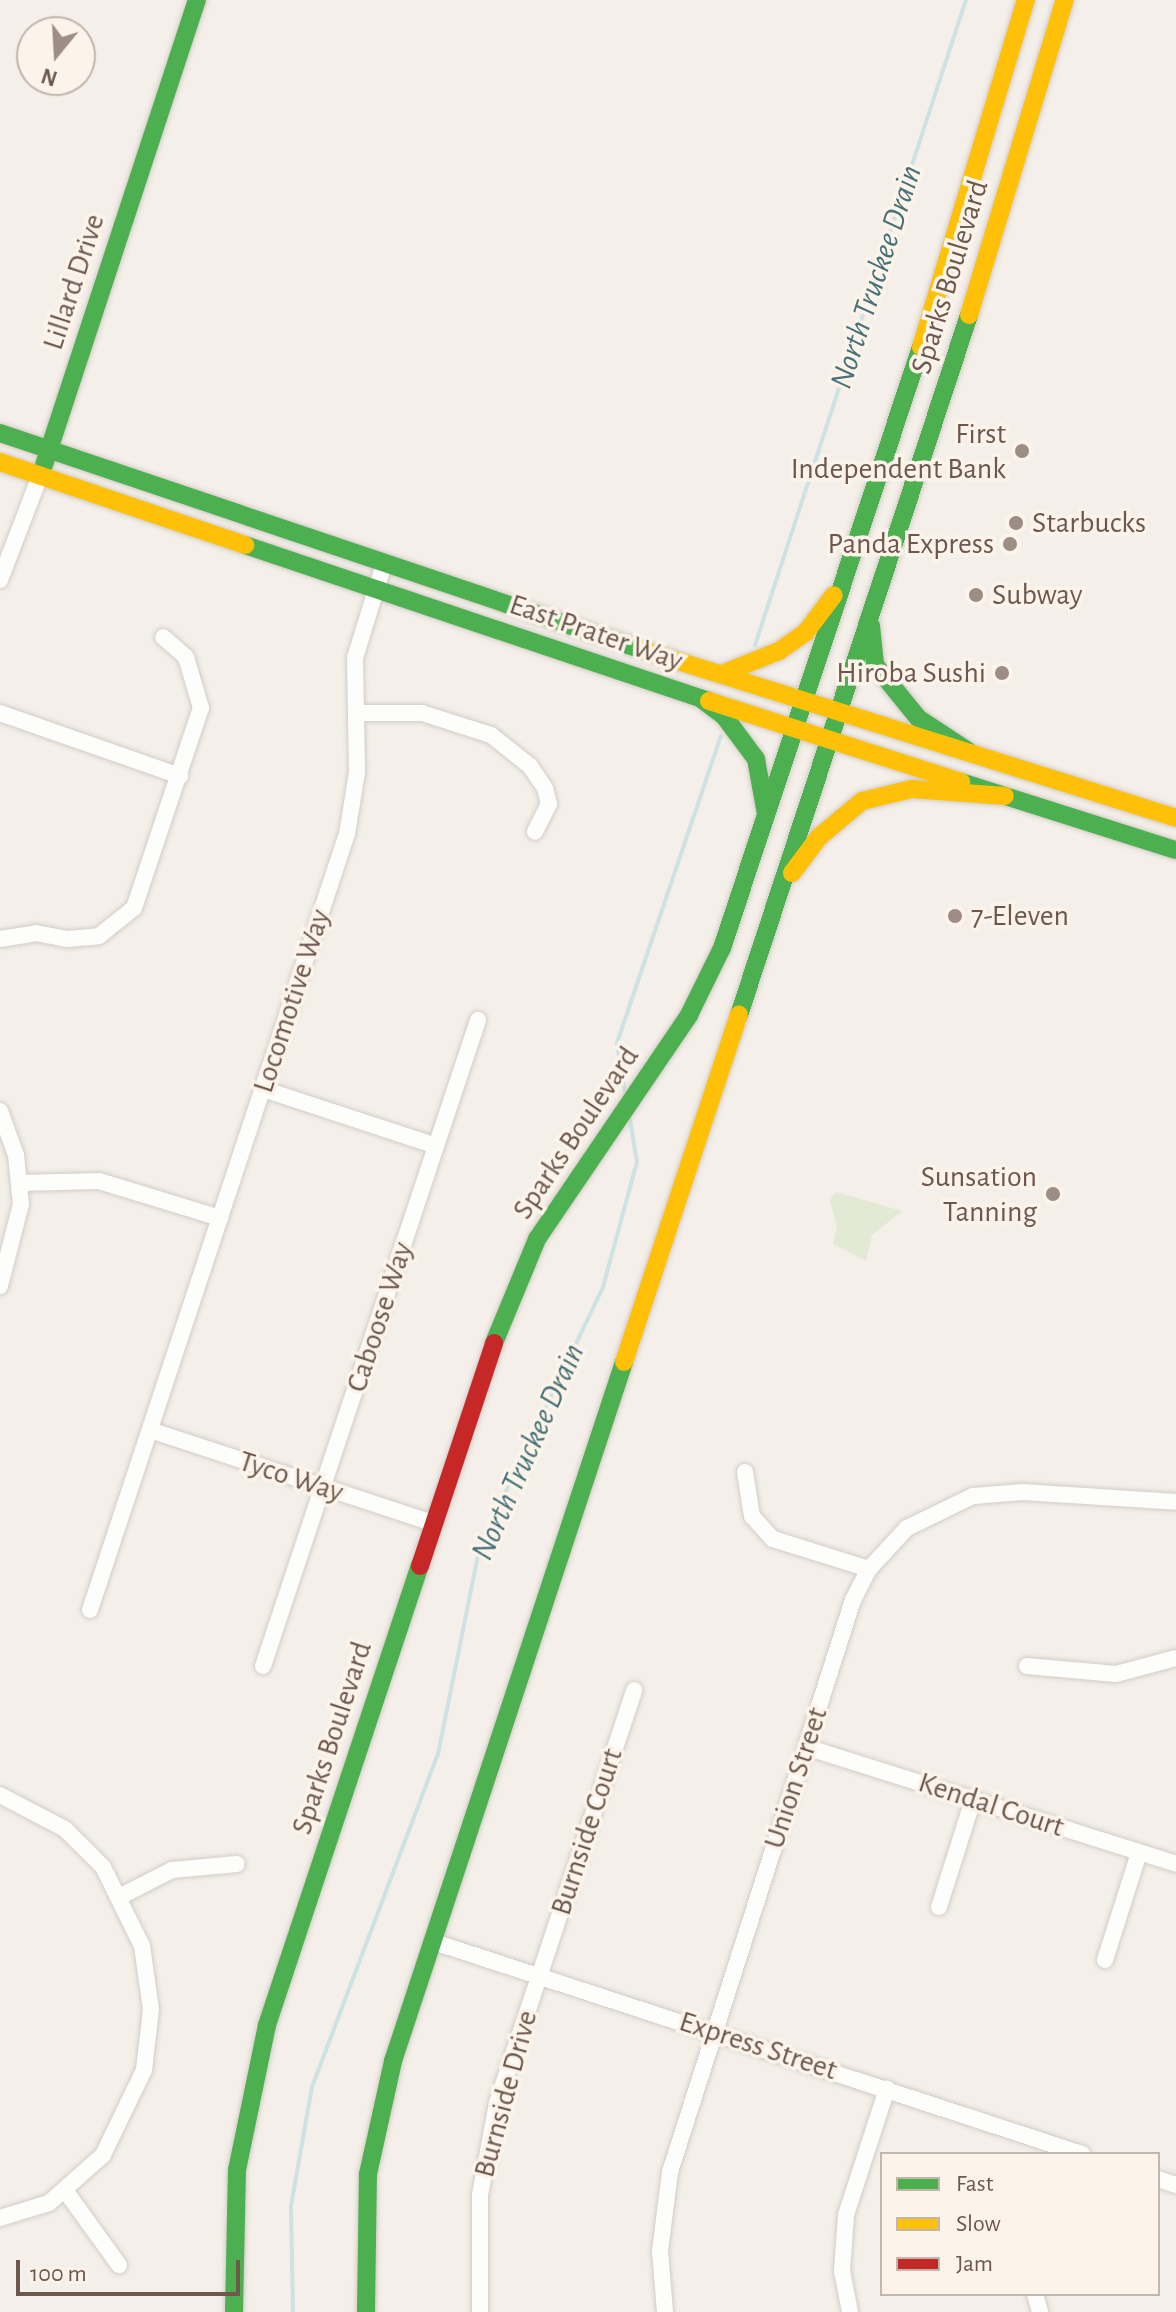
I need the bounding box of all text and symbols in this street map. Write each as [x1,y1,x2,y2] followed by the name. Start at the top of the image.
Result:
[16,16,96,96] north arrow
[39,64,60,90] text: N
[822,160,930,394] water label: North Truckee Drain
[903,176,997,378] street label: Sparks Boulevard
[35,210,113,354] street label: Lillard Drive
[791,416,1006,486] place label: First Independent Bank
[1013,442,1031,460] marker: First Independent Bank
[1032,505,1146,541] place label: Starbucks
[1007,514,1025,532] marker: Starbucks
[828,526,994,562] place label: Panda Express
[1001,535,1019,553] marker: Panda Express
[992,577,1082,613] place label: Subway
[967,586,985,604] marker: Subway
[505,587,687,679] street label: East Prater Way
[836,655,986,691] place label: Hiroba Sushi
[993,664,1011,682] marker: Hiroba Sushi
[971,898,1069,934] place label: 7-Eleven
[245,905,339,1097] street label: Locomotive Way
[946,907,964,925] marker: 7-Eleven
[505,1040,647,1226] street label: Sparks Boulevard
[921,1159,1037,1230] place label: Sunsation Tanning
[1044,1185,1062,1203] marker: Sunsation Tanning
[339,1237,421,1397] street label: Caboose Way
[463,1338,593,1566] water label: North Truckee Drain
[234,1443,348,1511] street label: Tyco Way
[284,1637,380,1839] street label: Sparks Boulevard
[756,1703,836,1853] street label: Union Street
[543,1744,631,1920] street label: Burnside Court
[914,1765,1068,1845] street label: Kendal Court
[675,2004,841,2088] street label: Express Street
[466,2007,546,2181] street label: Burnside Drive
[880,2152,1160,2296] legend
[956,2172,993,2196] text: Fast
[956,2212,1001,2236] text: Slow
[20,2244,244,2294] scale bar
[956,2252,993,2276] text: Jam
[30,2262,87,2286] text: 100 m

